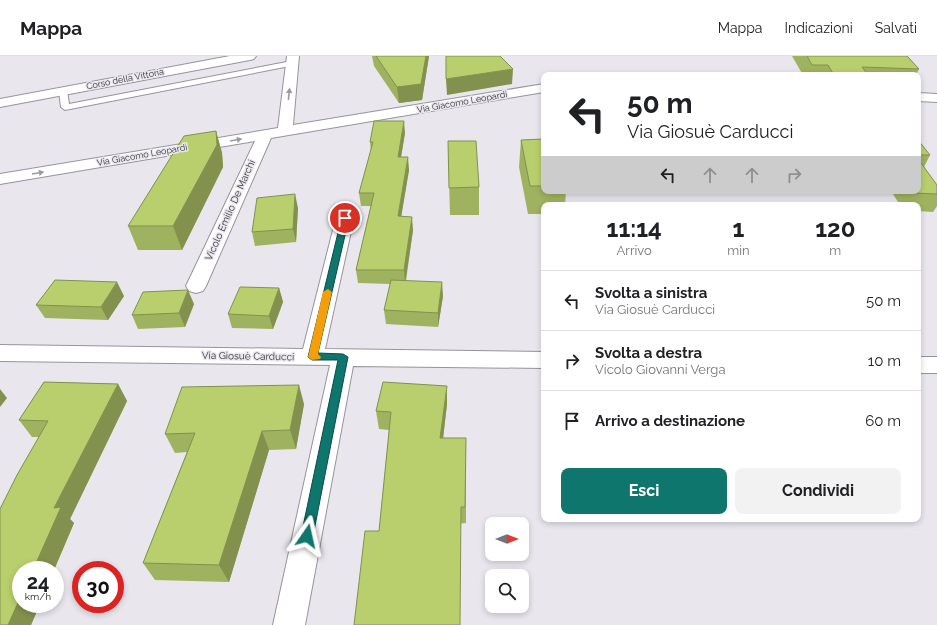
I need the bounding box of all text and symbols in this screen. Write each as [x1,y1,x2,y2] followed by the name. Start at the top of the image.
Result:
[20,17,82,39] text: Mappa
[718,20,763,36] text: Mappa
[785,20,853,36] text: Indicazioni
[875,20,917,36] text: Salvati
[85,67,165,91] street label: Corso della Vittoria
[627,87,693,120] text: 50 m
[286,88,292,100] one-way arrow
[561,88,613,140] icon: left
[416,89,508,115] street label: Via Giacomo Leopardi
[627,121,793,142] text: Via Giosuè Carducci
[230,136,242,142] one-way arrow
[96,142,188,168] street label: Via Giacomo Leopardi
[203,158,257,262] street label: Vicolo Emilio De Marchi
[657,164,679,186] icon: left
[699,164,721,186] icon: ahead
[741,164,763,186] icon: ahead
[783,164,805,186] icon: right
[32,169,45,175] one-way arrow
[328,201,362,235] pin
[334,207,356,229] icon: arrive
[607,214,662,243] text: 11:14
[733,214,744,243] text: 1
[815,214,855,243] text: 120
[617,243,652,258] text: Arrivo
[727,243,750,258] text: min
[829,243,841,258] text: m
[595,284,707,302] text: Svolta a sinistra
[561,290,583,312] icon: left
[866,292,901,310] text: 50 m
[595,302,715,317] text: Via Giosuè Carducci
[595,344,702,362] text: Svolta a destra
[202,350,294,362] street label: Via Giosuè Carducci
[561,350,583,372] icon: right
[868,352,901,370] text: 10 m
[595,362,726,377] text: Vicolo Giovanni Verga
[561,410,583,432] icon: arrive
[595,412,745,430] text: Arrivo a destinazione
[865,412,901,430] text: 60 m
[561,468,727,514] button: Esci
[735,468,901,514] button: Condividi
[286,515,328,557] position arrow
[485,517,529,561] north arrow
[485,517,529,613] map controls
[72,561,124,613] speed limit sign: 30
[485,569,529,613] button: search
[27,570,49,594] text: 24
[25,591,51,602] text: km/h

